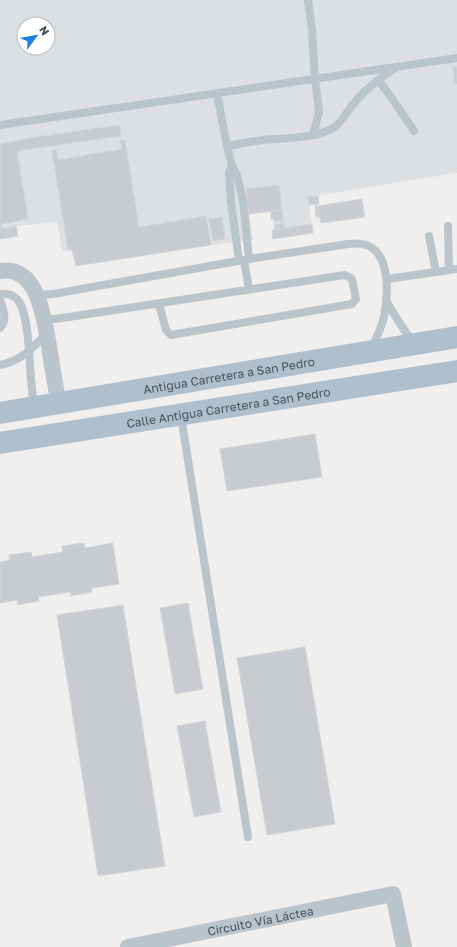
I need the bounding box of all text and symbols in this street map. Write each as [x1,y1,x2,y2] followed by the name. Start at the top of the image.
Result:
[16,16,56,56] north arrow
[37,23,53,37] text: N
[142,353,316,397] street label: Antigua Carretera a San Pedro
[125,384,331,431] street label: Calle Antigua Carretera a San Pedro
[206,903,315,938] street label: Circuito Vía Láctea

